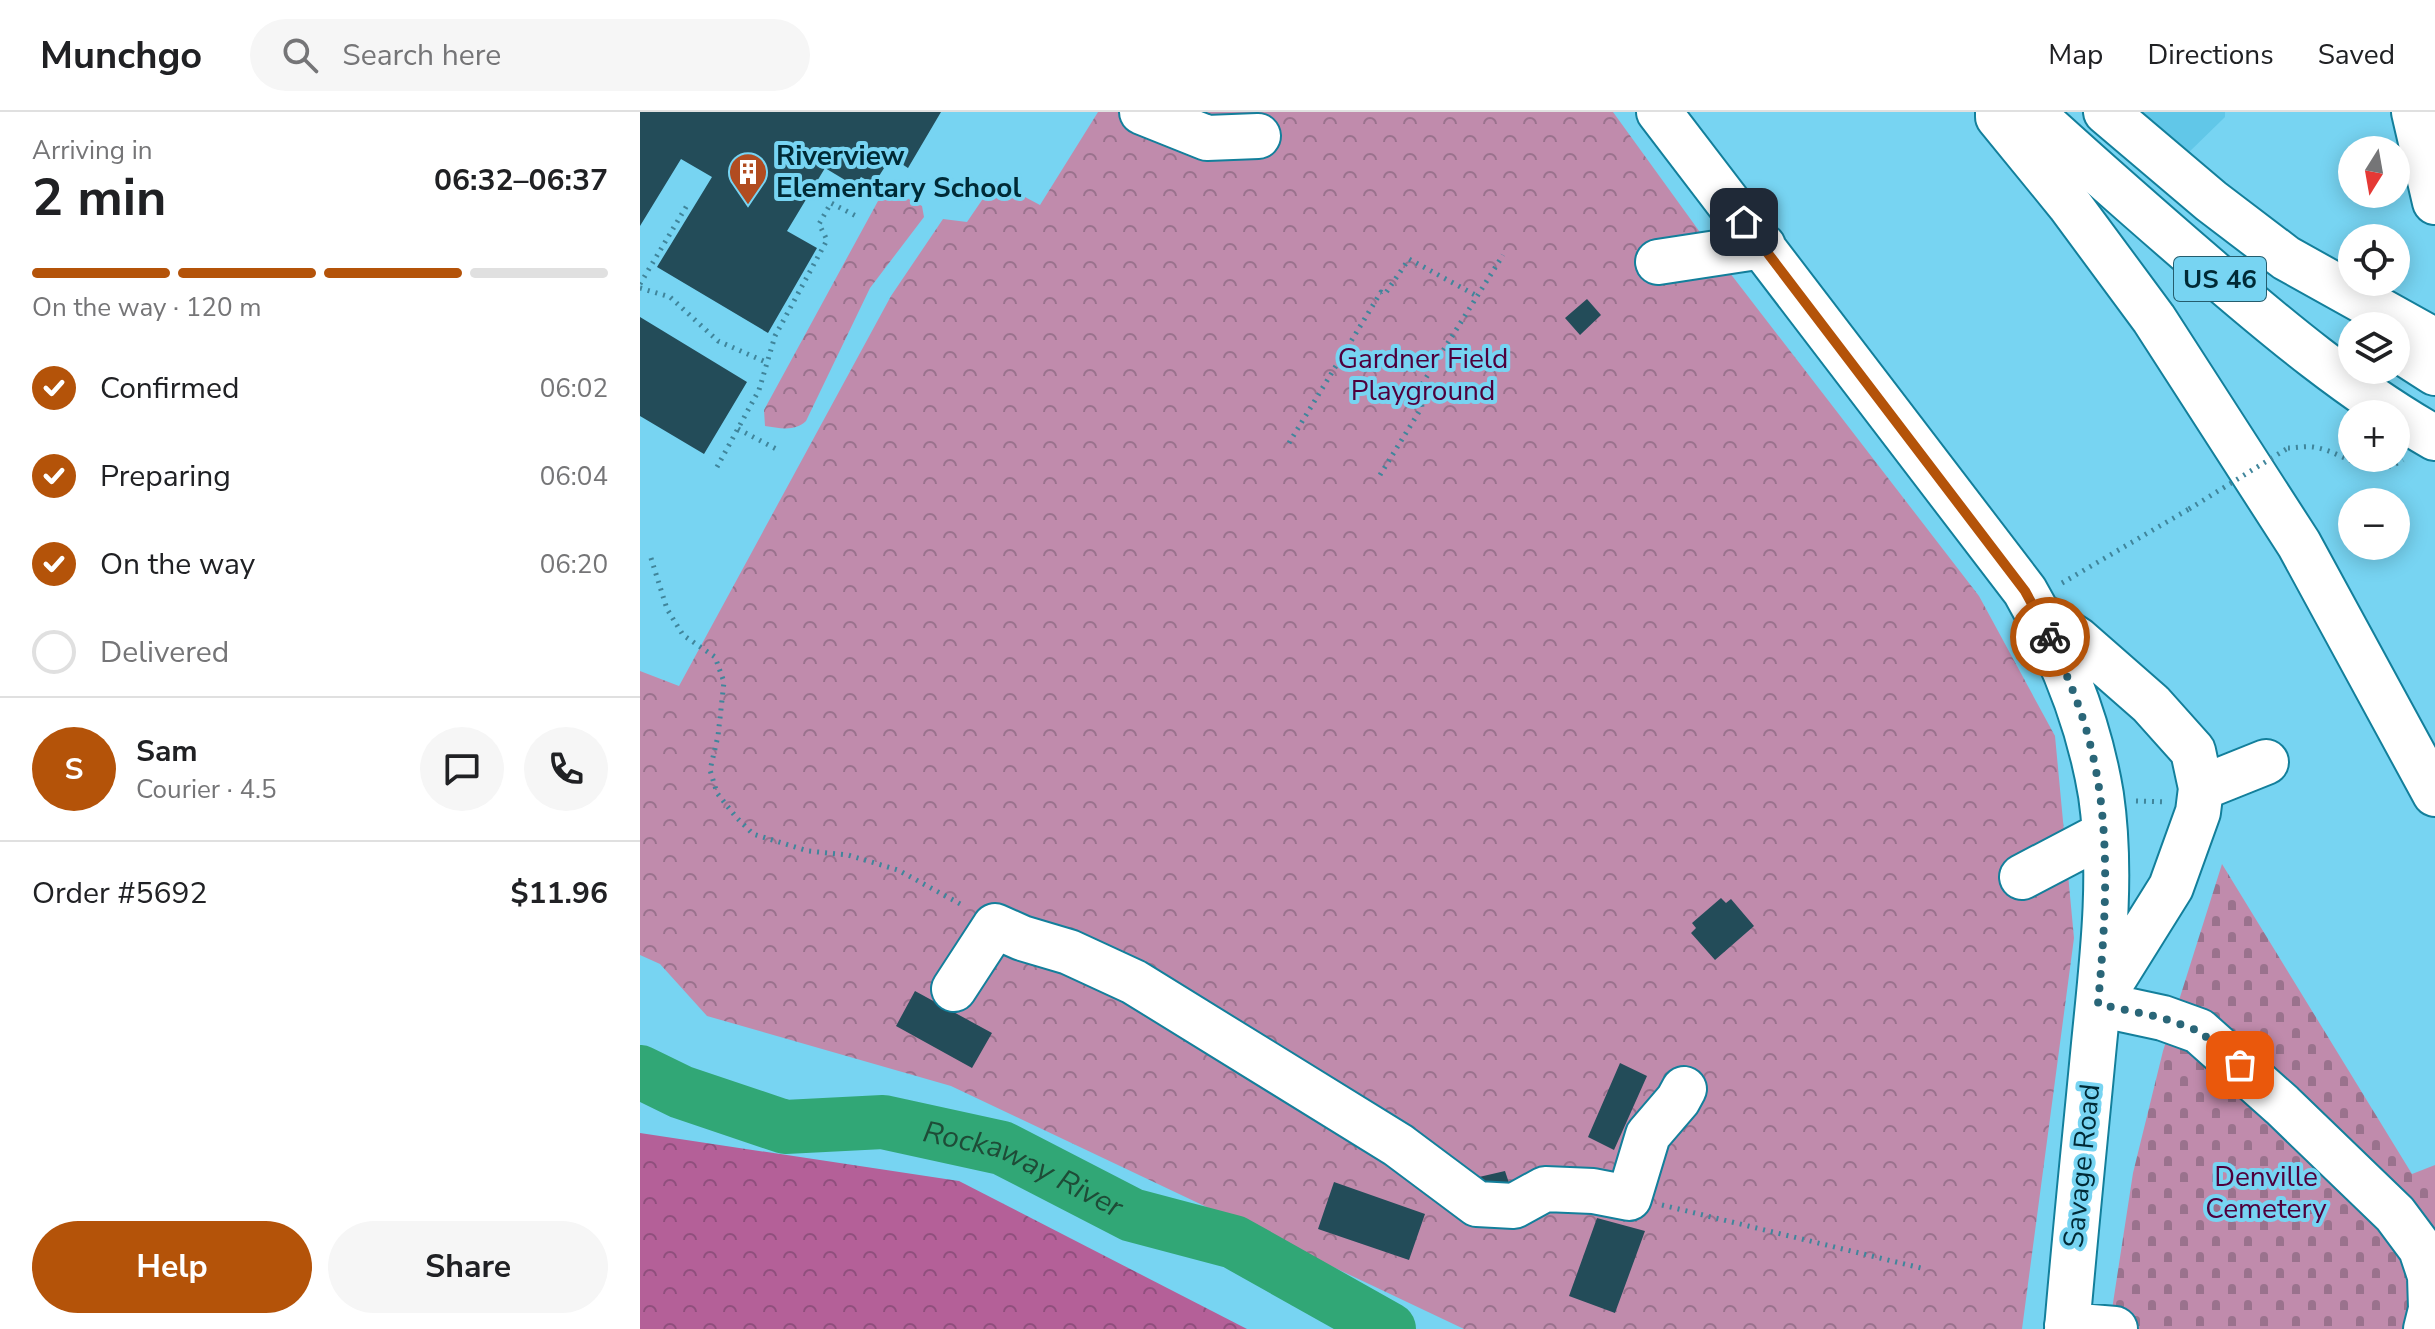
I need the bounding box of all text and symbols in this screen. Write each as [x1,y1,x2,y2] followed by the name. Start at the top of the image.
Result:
[250,19,810,91] search box
[40,30,202,81] text: Munchgo
[278,33,322,77] icon: search
[342,35,501,76] text: Search here
[2048,36,2103,74] text: Map
[2147,36,2274,74] text: Directions
[2318,36,2395,74] text: Saved
[32,133,153,168] text: Arriving in
[2338,136,2410,208] north arrow
[2338,136,2410,560] map controls
[776,137,1021,207] place label: Riverview Elementary School
[727,151,769,206] building icon: Riverview Elementary School
[434,160,608,201] text: 06:32–06:37
[32,162,167,233] text: 2 min
[1710,188,1778,256] pin
[1722,200,1766,244] icon: home
[2338,224,2410,296] button: locate
[2174,257,2266,301] road number: US 46
[32,290,261,325] text: On the way · 120 m
[2338,312,2410,384] button: layers
[1338,340,1508,410] park label: Gardner Field Playground
[32,366,76,410] icon: check
[100,368,240,409] text: Confirmed
[540,371,608,406] text: 06:02
[2338,400,2410,472] button: +
[32,454,76,498] icon: check
[100,456,231,497] text: Preparing
[540,459,608,494] text: 06:04
[2338,488,2410,560] button: −
[32,542,76,586] icon: check
[100,544,255,585] text: On the way
[540,547,608,582] text: 06:20
[2010,597,2090,677] courier
[2028,615,2072,659] icon: bike
[100,632,229,673] text: Delivered
[420,727,504,811] button: chat
[524,727,608,811] button: phone
[136,731,198,772] text: Sam
[65,749,83,790] text: S
[136,772,277,807] text: Courier · 4.5
[32,873,207,914] text: Order #5692
[511,873,608,914] text: $11.96
[2206,1031,2274,1099] pin
[2218,1043,2262,1087] icon: bag
[2055,1082,2109,1250] street label: Savage Road
[919,1111,1131,1228] water label: Rockaway River
[2205,1158,2327,1228] park label: Denville Cemetery
[32,1221,312,1313] button: Help
[328,1221,608,1313] button: Share

